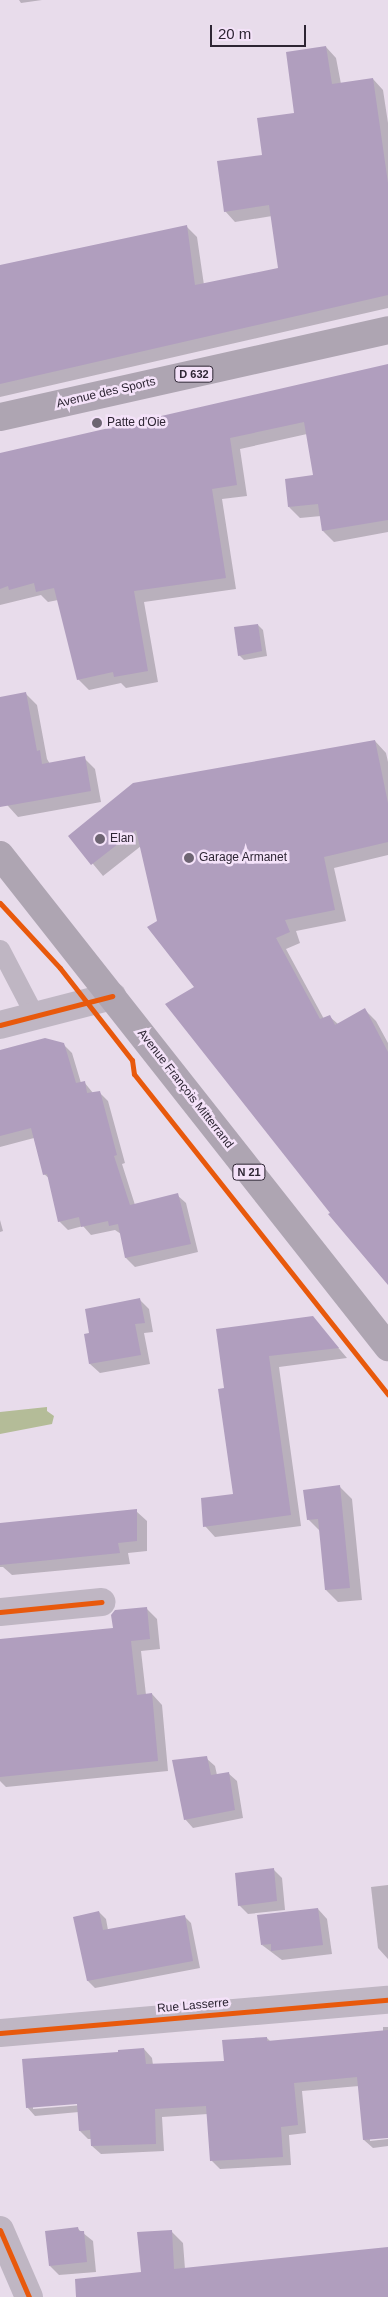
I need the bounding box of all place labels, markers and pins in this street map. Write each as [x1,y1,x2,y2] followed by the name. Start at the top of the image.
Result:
[107,416,166,430] place label: Patte d'Oie
[91,417,103,429] marker: Patte d'Oie
[110,832,134,846] place label: Elan
[94,833,106,845] marker: Elan
[199,851,288,865] place label: Garage Armanet
[183,852,195,864] marker: Garage Armanet

